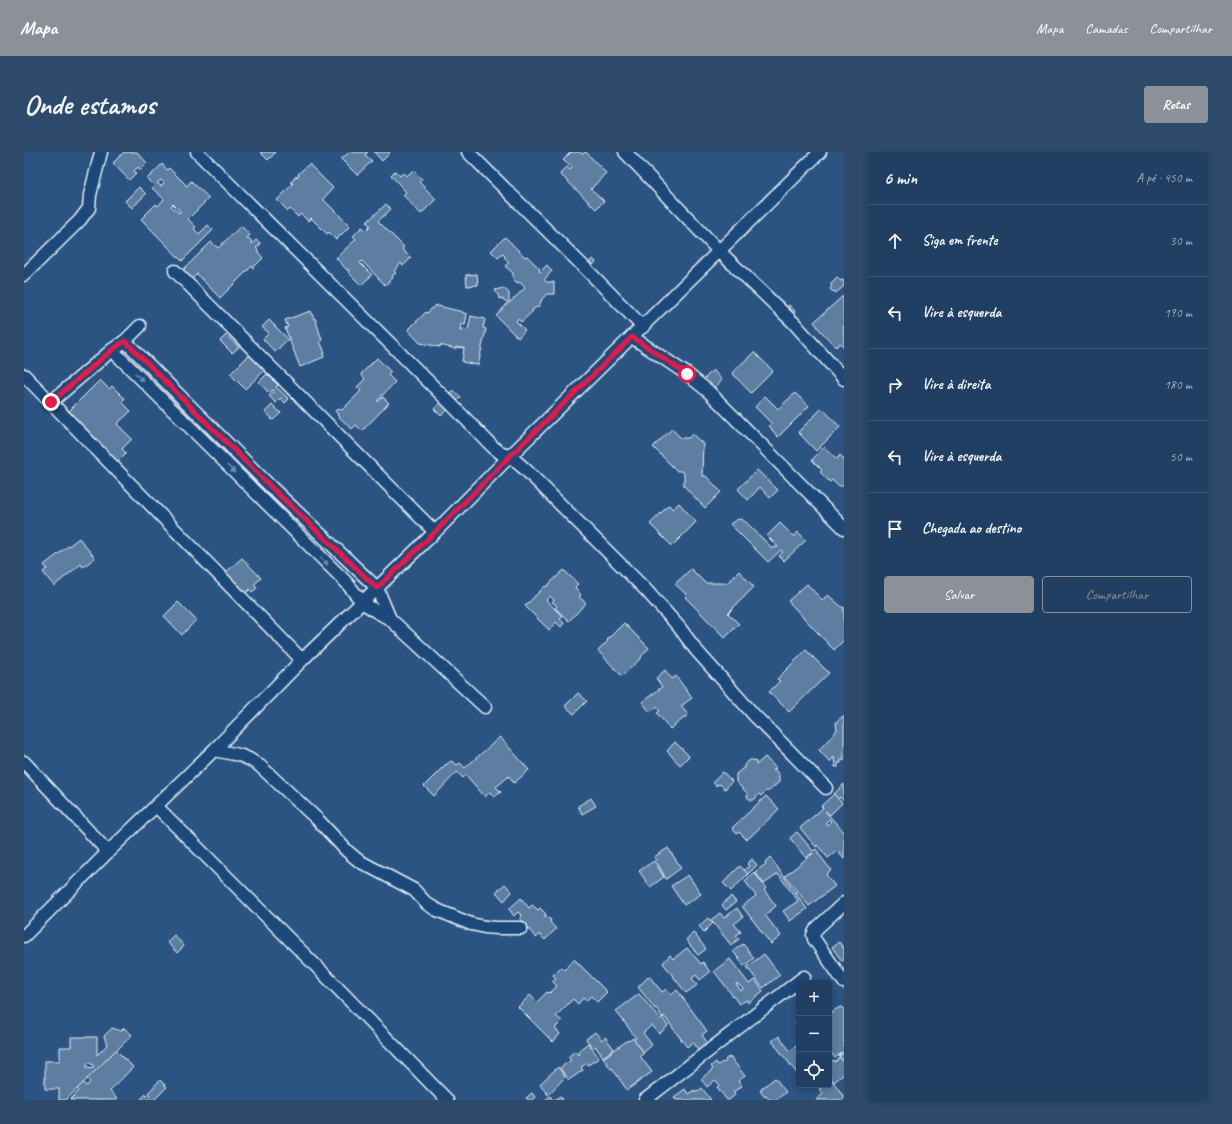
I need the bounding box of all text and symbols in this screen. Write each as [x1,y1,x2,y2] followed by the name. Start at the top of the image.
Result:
[20,16,57,40] text: Mapa
[1036,20,1063,37] text: Mapa
[1085,20,1128,37] text: Camadas
[1150,20,1212,37] text: Compartilhar
[1144,86,1208,123] button: Rotas
[24,87,156,122] text: Onde estamos
[884,168,917,189] text: 6 min
[1136,170,1192,186] text: A pé · 450 m
[884,230,906,252] icon: ahead
[922,231,998,250] text: Siga em frente
[1170,233,1192,249] text: 30 m
[884,302,906,324] icon: left
[922,303,1001,322] text: Vire à esquerda
[1164,305,1192,321] text: 190 m
[678,365,696,383] route start
[134,373,144,382] one-way arrow
[884,374,906,396] icon: right
[922,375,991,394] text: Vire à direita
[1164,377,1192,393] text: 180 m
[42,393,60,411] route end
[884,446,906,468] icon: left
[922,447,1001,466] text: Vire à esquerda
[1170,449,1192,465] text: 50 m
[226,464,236,474] one-way arrow
[884,518,906,540] icon: arrive
[922,519,1021,538] text: Chegada ao destino
[319,556,329,566] one-way arrow
[884,576,1034,613] button: Salvar
[1042,576,1192,613] button: Compartilhar
[796,980,832,1088] map controls
[796,980,832,1016] button: +
[796,1016,832,1052] button: −
[796,1052,832,1088] button: locate

